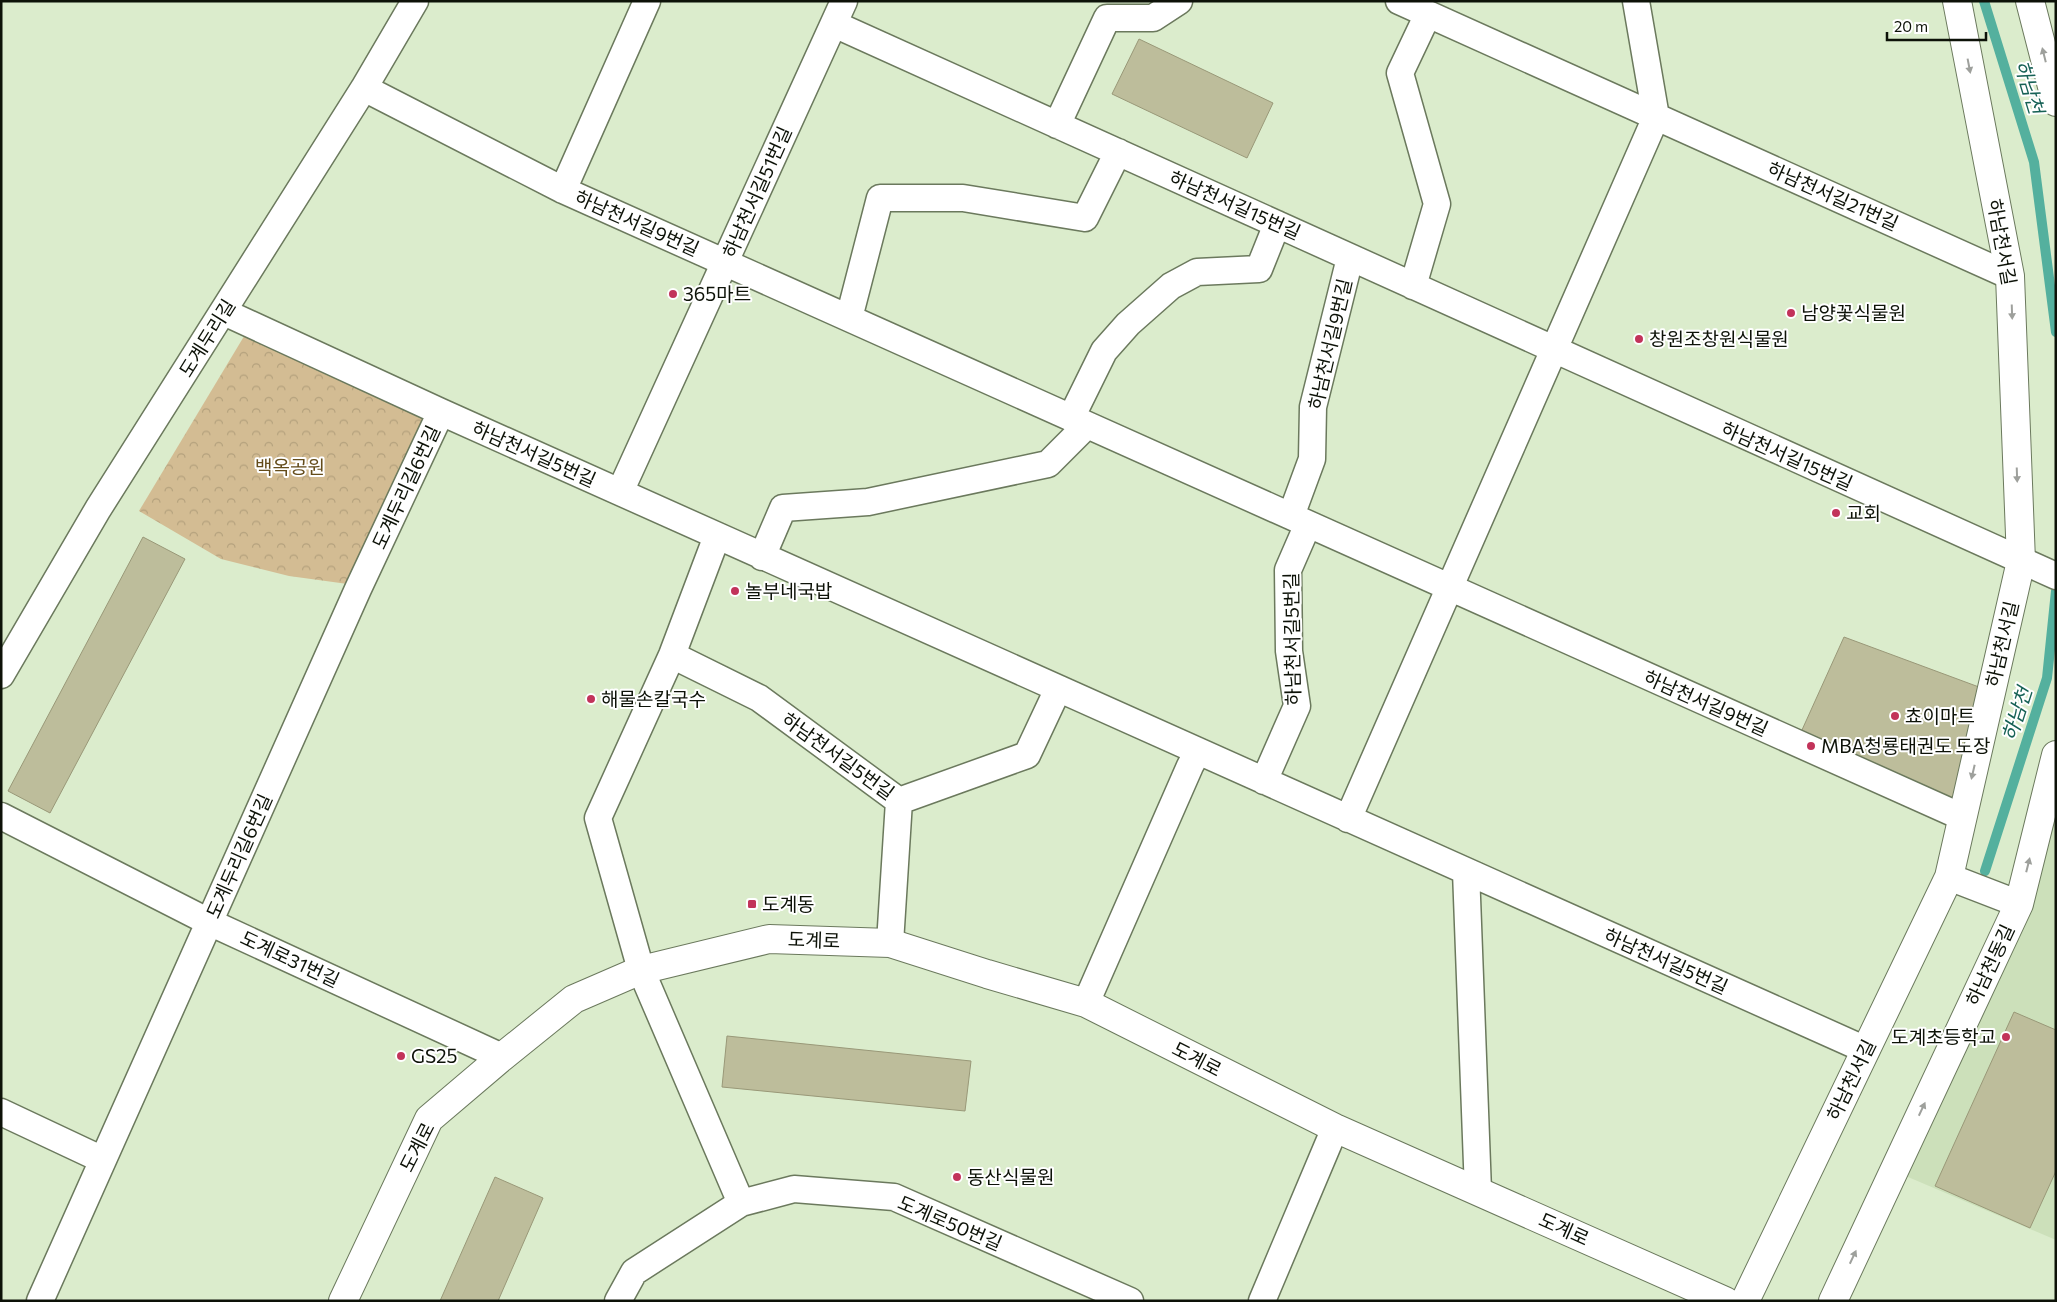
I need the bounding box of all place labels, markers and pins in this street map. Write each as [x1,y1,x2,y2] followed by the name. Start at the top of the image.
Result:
[683,282,751,305] place label: 365마트
[667,288,679,300] marker: 365마트
[1801,301,1906,324] place label: 남양꽃식물원
[1785,307,1797,319] marker: 남양꽃식물원
[1649,327,1789,350] place label: 창원조창원식물원
[1633,333,1645,345] marker: 창원조창원식물원
[1846,501,1881,524] place label: 교회
[1830,507,1842,519] marker: 교회
[745,579,832,602] place label: 놀부네국밥
[729,585,741,597] marker: 놀부네국밥
[601,687,706,710] place label: 해물손칼국수
[585,693,597,705] marker: 해물손칼국수
[1905,704,1975,727] place label: 쵸이마트
[1889,710,1901,722] marker: 쵸이마트
[1821,734,1991,757] place label: MBA청룡태권도 도장
[1805,740,1817,752] marker: MBA청룡태권도 도장
[762,892,814,915] place label: 도계동
[746,898,758,910] marker: 도계동
[1891,1025,1996,1048] place label: 도계초등학교
[2000,1031,2012,1043] marker: 도계초등학교
[411,1044,458,1067] place label: GS25
[395,1050,407,1062] marker: GS25
[967,1165,1054,1188] place label: 동산식물원
[951,1171,963,1183] marker: 동산식물원

